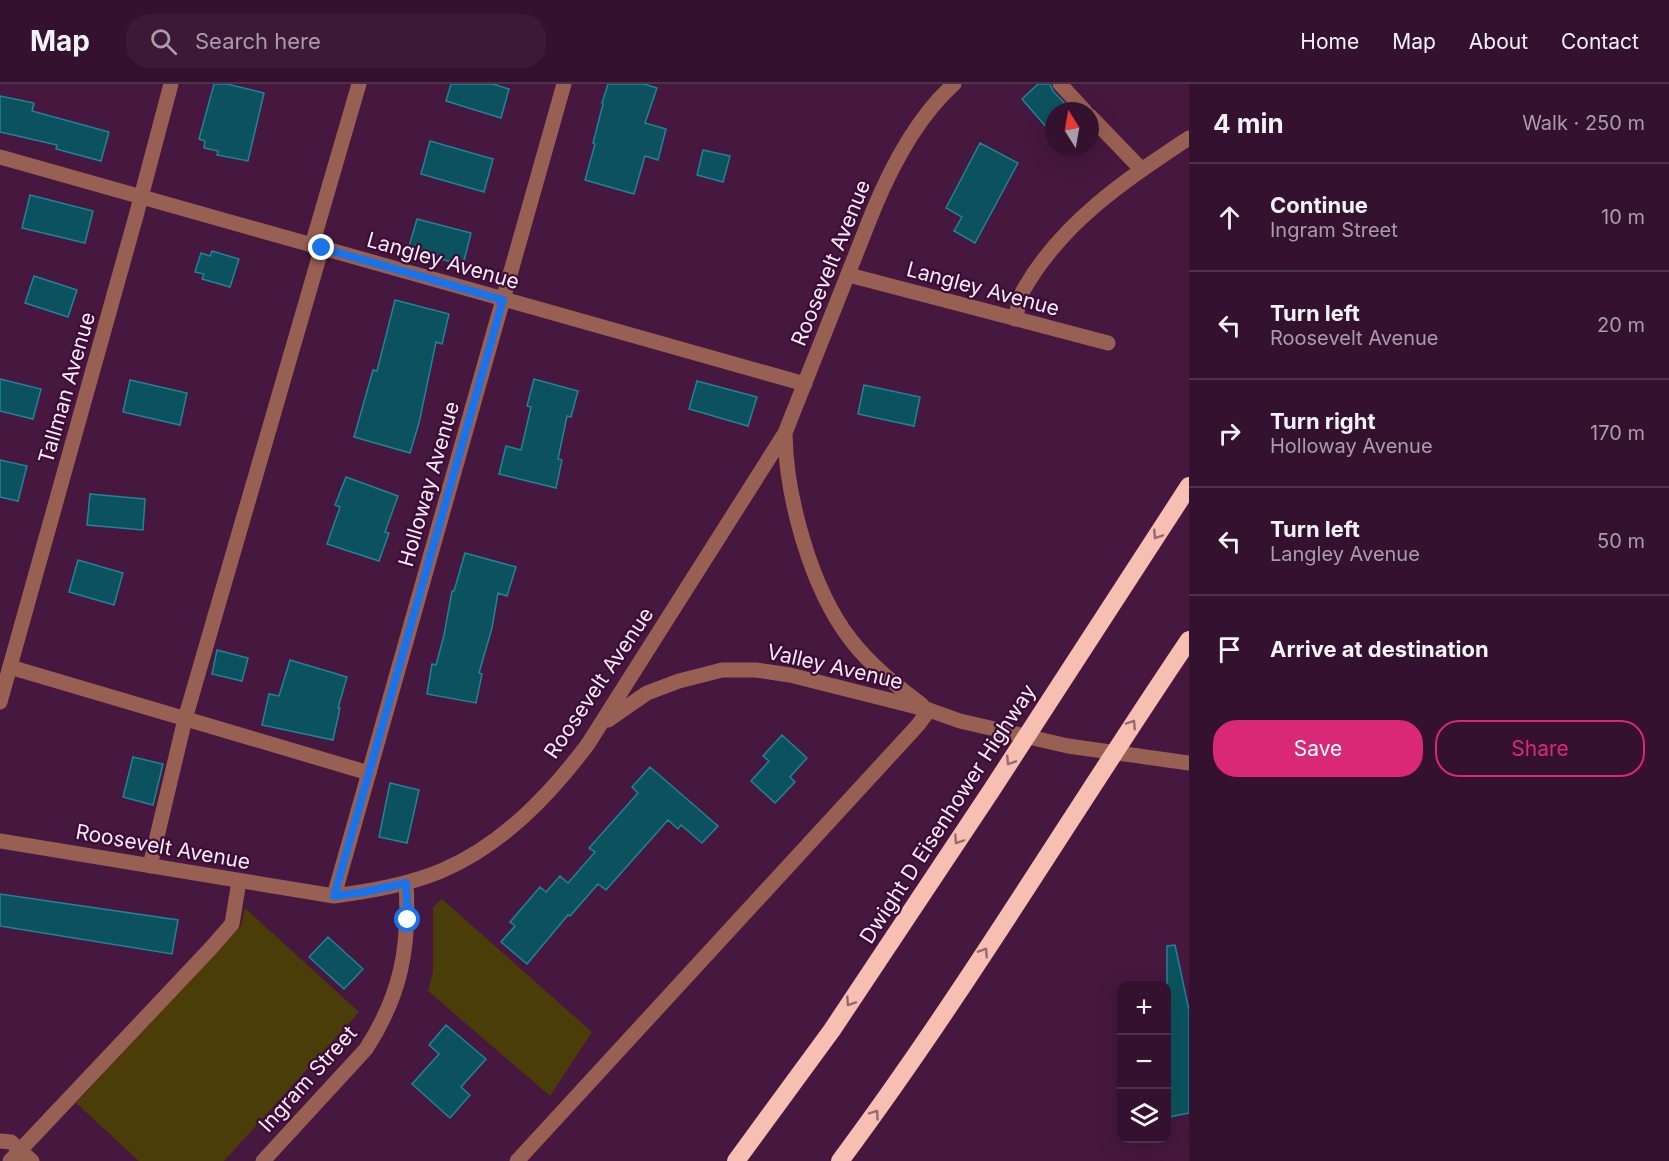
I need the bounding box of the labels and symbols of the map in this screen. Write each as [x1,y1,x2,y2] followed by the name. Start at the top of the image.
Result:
[1045,102,1099,156] north arrow
[786,176,875,350] street label: Roosevelt Avenue
[364,227,522,294] street label: Langley Avenue
[308,234,334,260] route end
[904,256,1062,321] street label: Langley Avenue
[33,309,100,466] street label: Tallman Avenue
[393,398,464,569] street label: Holloway Avenue
[1153,528,1164,539] one-way arrow
[539,602,658,763] street label: Roosevelt Avenue
[765,639,905,694] street label: Valley Avenue
[854,679,1041,948] street label: Dwight D Eisenhower Highway
[1125,720,1136,731] one-way arrow
[1006,755,1018,765] one-way arrow
[74,819,252,874] street label: Roosevelt Avenue
[954,834,966,844] one-way arrow
[394,906,420,932] route start
[977,948,988,959] one-way arrow
[847,996,858,1007] one-way arrow
[253,1020,362,1137] street label: Ingram Street
[868,1109,879,1120] one-way arrow

